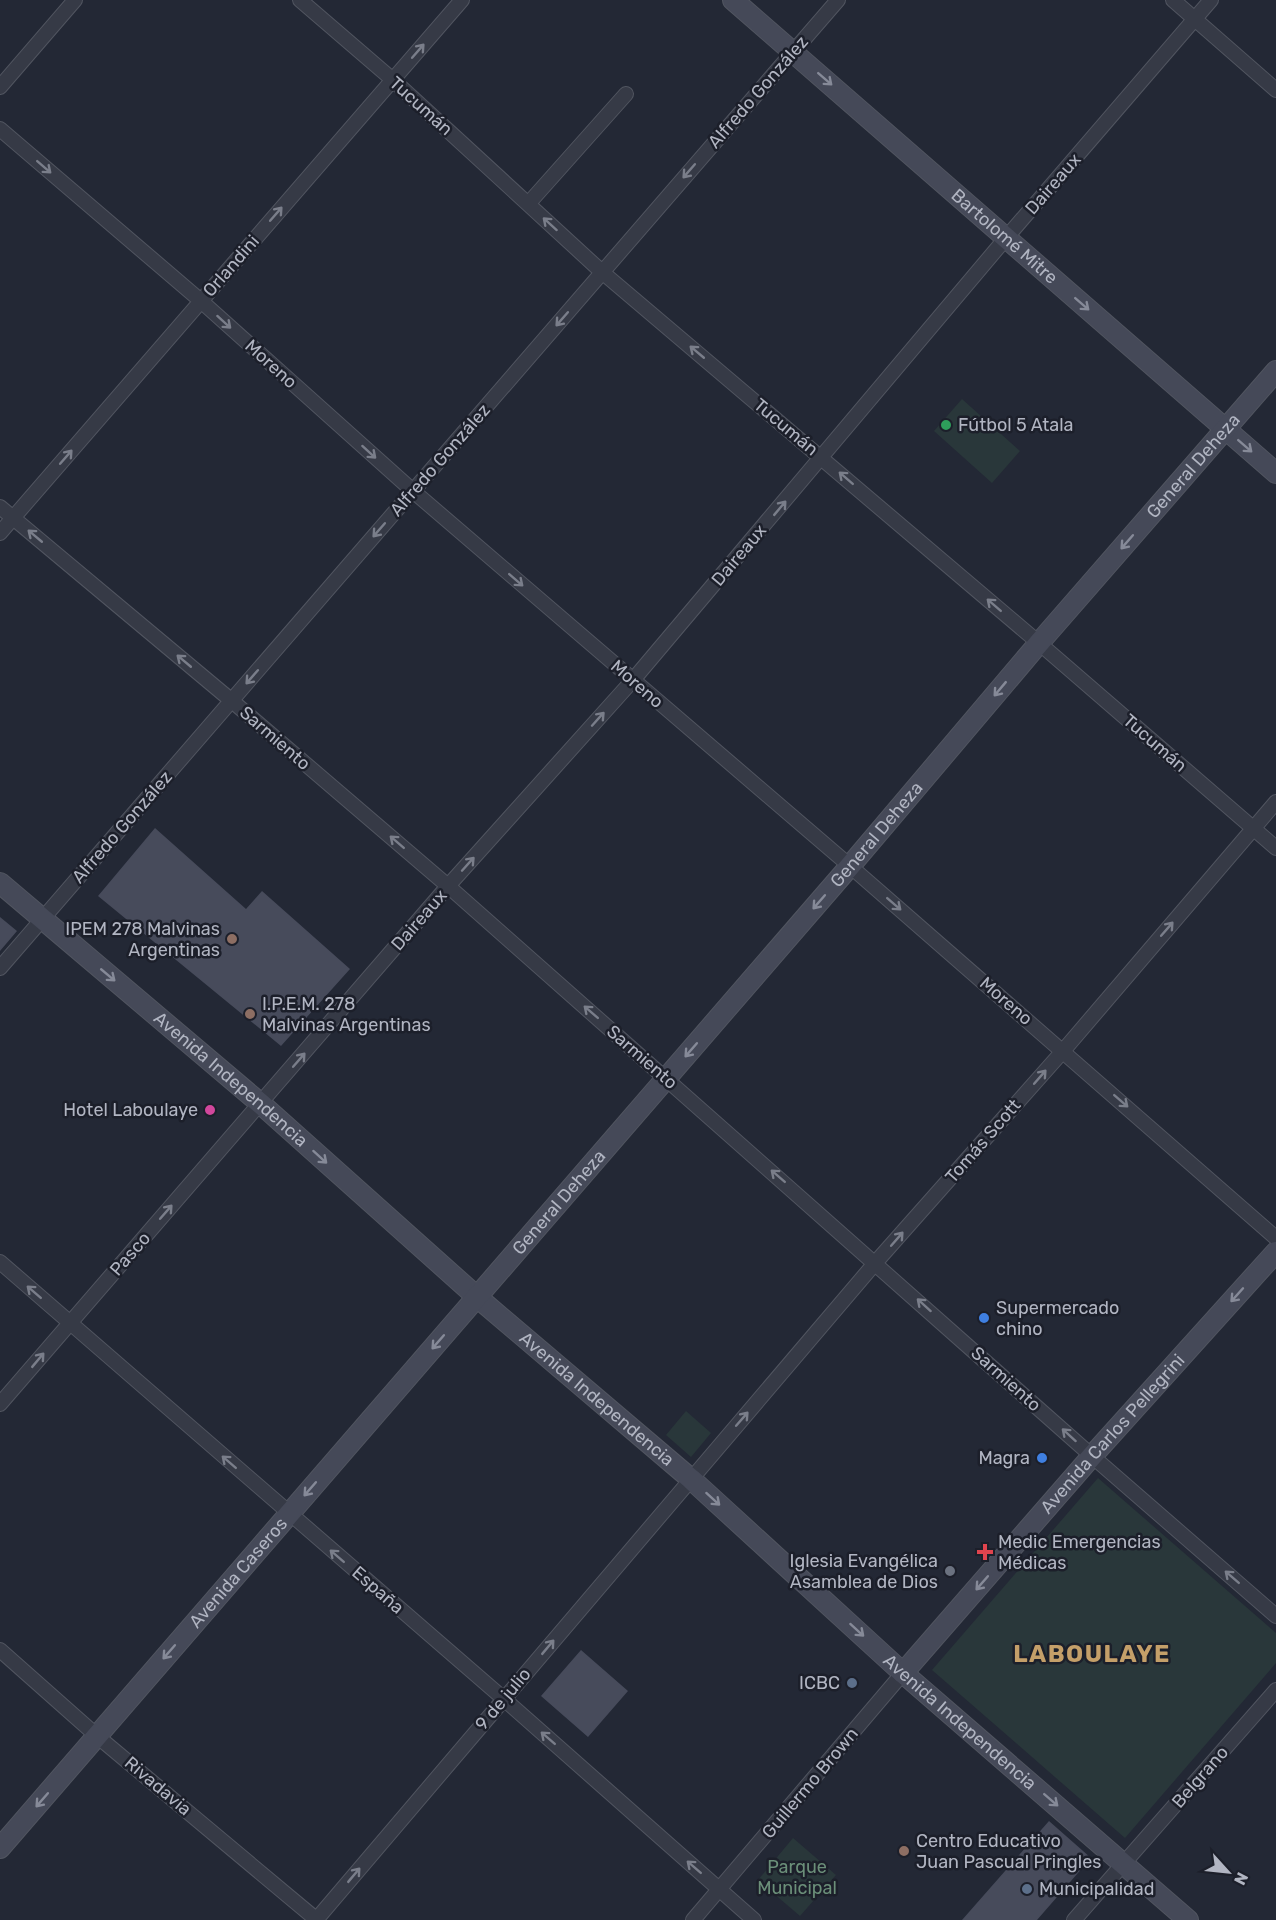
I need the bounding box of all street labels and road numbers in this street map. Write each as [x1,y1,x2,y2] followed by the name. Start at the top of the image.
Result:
[703,31,813,153] street label: Alfredo González
[385,72,457,140] street label: Tucumán
[1020,149,1086,219] street label: Daireaux
[947,184,1062,289] street label: Bartolomé Mitre
[198,231,264,301] street label: Orlandini
[240,335,302,393] street label: Moreno
[749,394,823,460] street label: Tucumán
[385,399,495,521] street label: Alfredo González
[1142,409,1245,523] street label: General Deheza
[707,519,771,590] street label: Daireaux
[606,655,668,713] street label: Moreno
[235,701,315,775] street label: Sarmiento
[1119,709,1191,777] street label: Tucumán
[67,766,177,888] street label: Alfredo González
[826,777,928,892] street label: General Deheza
[386,885,452,955] street label: Daireaux
[975,972,1037,1030] street label: Moreno
[149,1007,312,1152] street label: Avenida Independencia
[602,1020,682,1094] street label: Sarmiento
[941,1095,1025,1187] street label: Tomás Scott
[508,1145,610,1259] street label: General Deheza
[105,1228,155,1280] street label: Pasco
[515,1327,679,1471] street label: Avenida Independencia
[966,1342,1046,1416] street label: Sarmiento
[1036,1350,1190,1518] street label: Avenida Carlos Pellegrini
[184,1513,292,1633] street label: Avenida Caseros
[348,1561,408,1619] street label: España
[879,1649,1041,1795] street label: Avenida Independencia
[471,1663,535,1735] street label: 9 de julio
[757,1723,863,1843] street label: Guillermo Brown
[1167,1741,1233,1813] street label: Belgrano
[120,1752,196,1820] street label: Rivadavia

